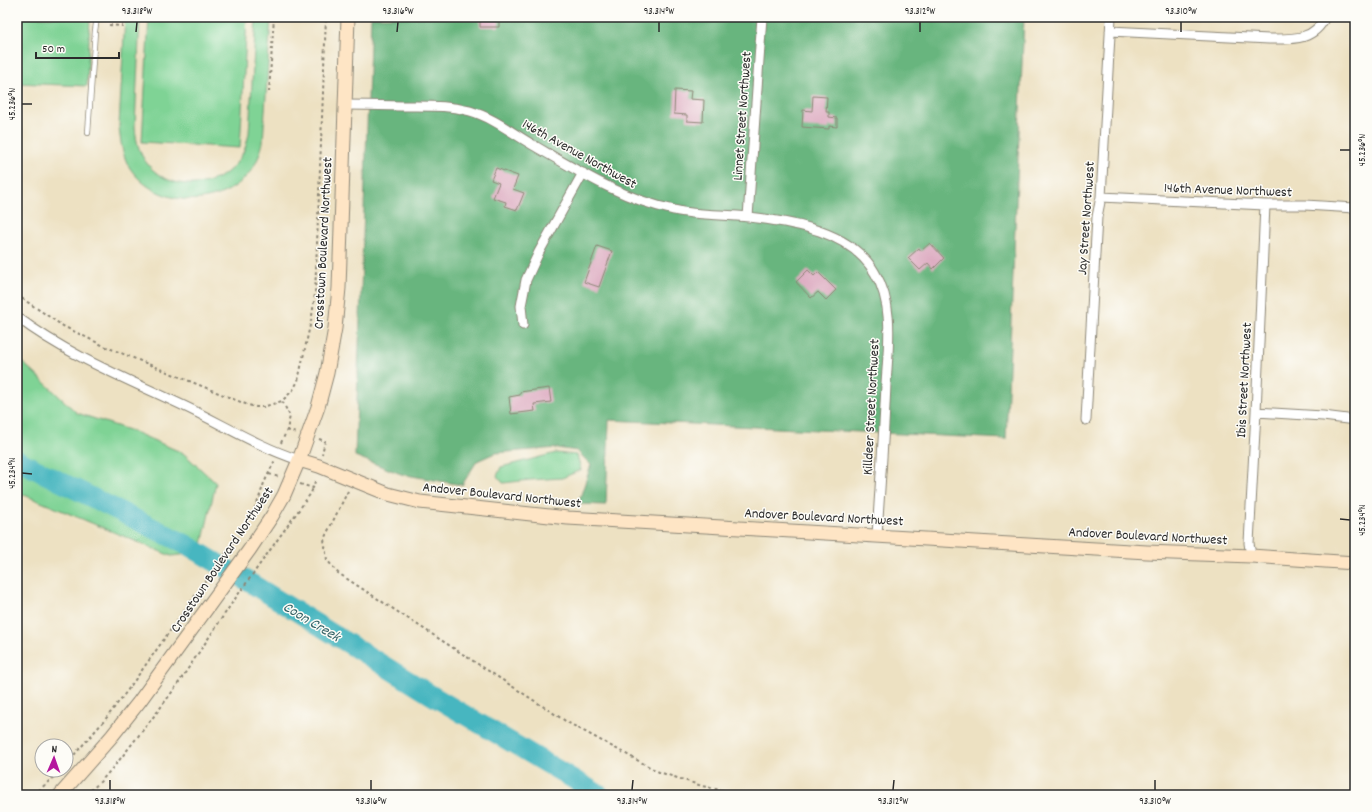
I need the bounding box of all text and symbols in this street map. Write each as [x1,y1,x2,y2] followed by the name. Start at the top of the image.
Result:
[122,5,152,19] text: 93.318°W
[382,5,414,19] text: 93.316°W
[644,5,674,19] text: 93.314°W
[905,5,936,19] text: 93.312°W
[1165,5,1197,19] text: 93.310°W
[36,34,119,60] scale bar
[42,41,65,58] text: 50 m
[729,51,757,181] street label: Linnet Street Northwest
[6,88,20,120] text: 45.236°N
[518,115,640,195] street label: 146th Avenue Northwest
[1356,134,1370,166] text: 45.236°N
[310,157,338,330] street label: Crosstown Boulevard Northwest
[1073,161,1101,276] street label: Jay Street Northwest
[1164,179,1292,203] street label: 146th Avenue Northwest
[1232,322,1258,438] street label: Ibis Street Northwest
[858,338,886,476] street label: Killdeer Street Northwest
[6,457,20,489] text: 45.234°N
[422,478,582,514] street label: Andover Boulevard Northwest
[166,483,279,637] street label: Crosstown Boulevard Northwest
[744,504,904,532] street label: Andover Boulevard Northwest
[1356,504,1370,536] text: 45.234°N
[1068,523,1228,551] street label: Andover Boulevard Northwest
[278,597,345,649] water label: Coon Creek
[34,738,74,778] north arrow
[51,742,58,758] text: N
[95,795,125,809] text: 93.318°W
[355,795,387,809] text: 93.316°W
[617,795,647,809] text: 93.314°W
[878,795,909,809] text: 93.312°W
[1139,795,1171,809] text: 93.310°W

